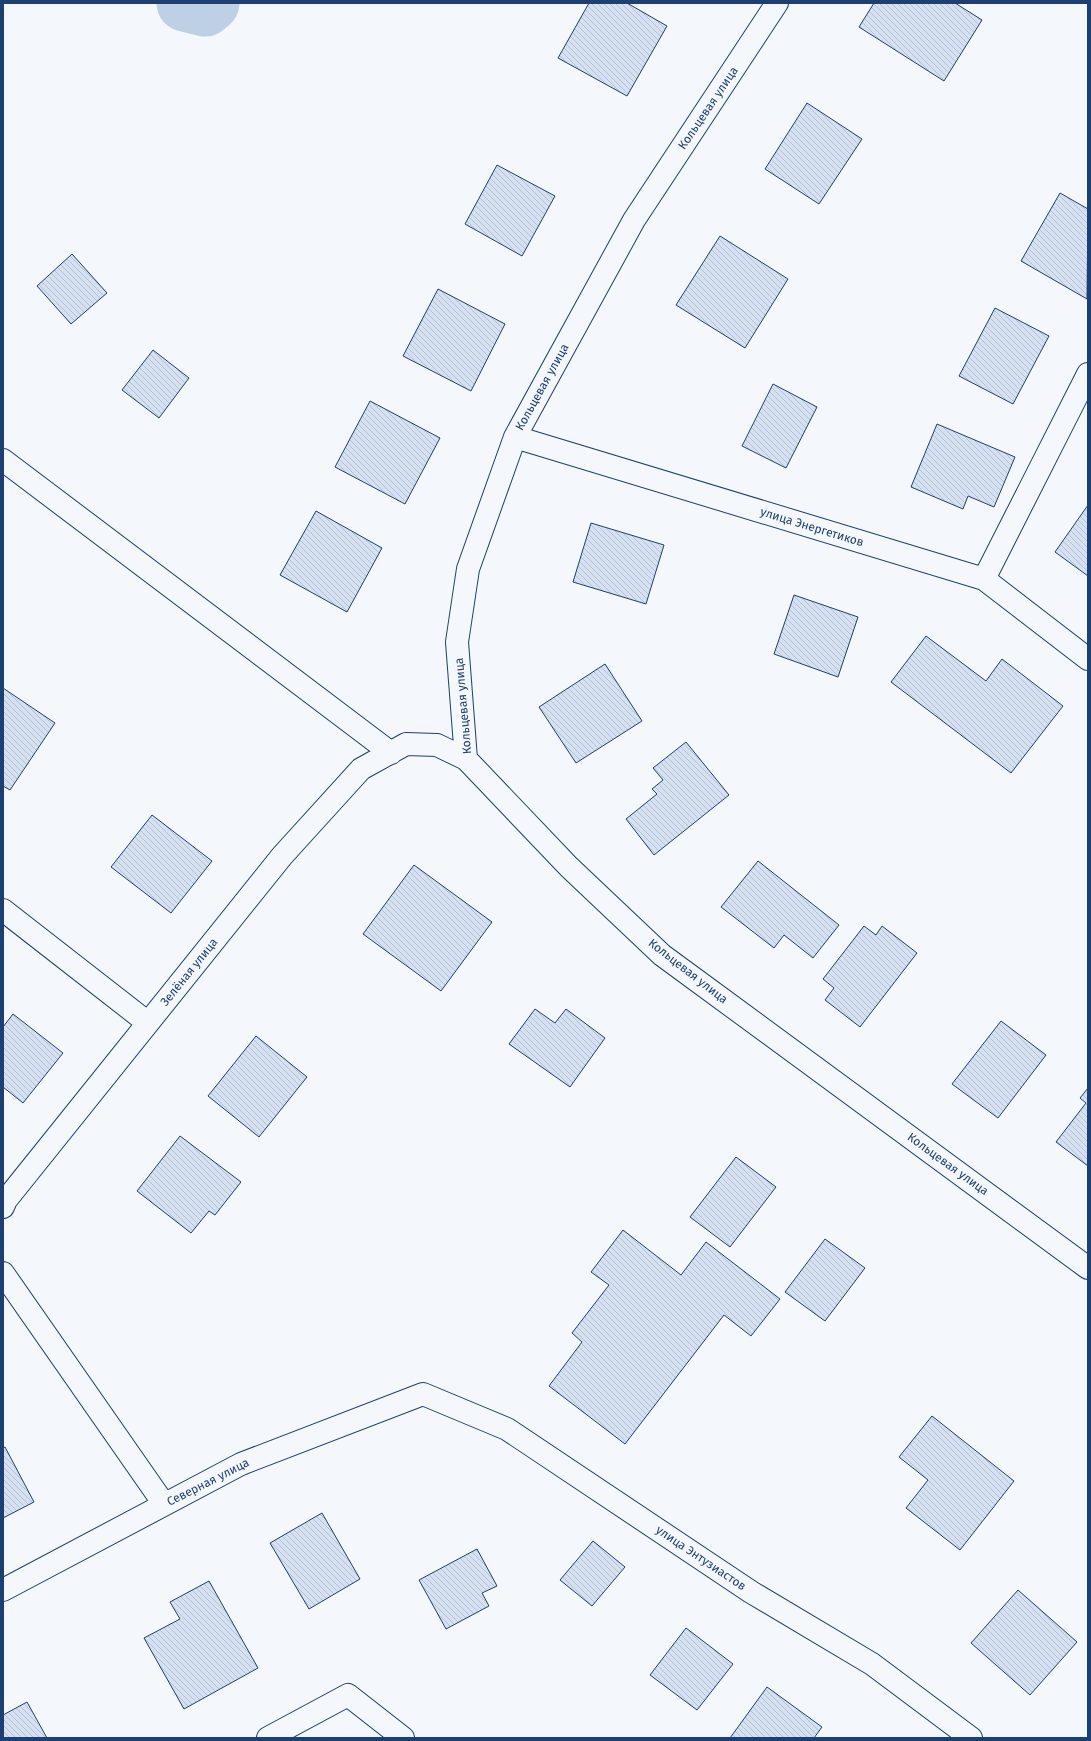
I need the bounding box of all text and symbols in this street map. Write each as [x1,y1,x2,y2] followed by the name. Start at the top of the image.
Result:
[675,64,741,152] street label: Кольцевая улица
[512,341,572,433] street label: Кольцевая улица
[759,505,866,549] street label: улица Энергетиков
[452,657,474,755] street label: Кольцевая улица
[157,935,221,1009] street label: Зелёная улица
[646,936,730,1006] street label: Кольцевая улица
[905,1130,991,1198] street label: Кольцевая улица
[165,1455,251,1509] street label: Северная улица
[653,1523,749,1593] street label: улица Энтузиастов

